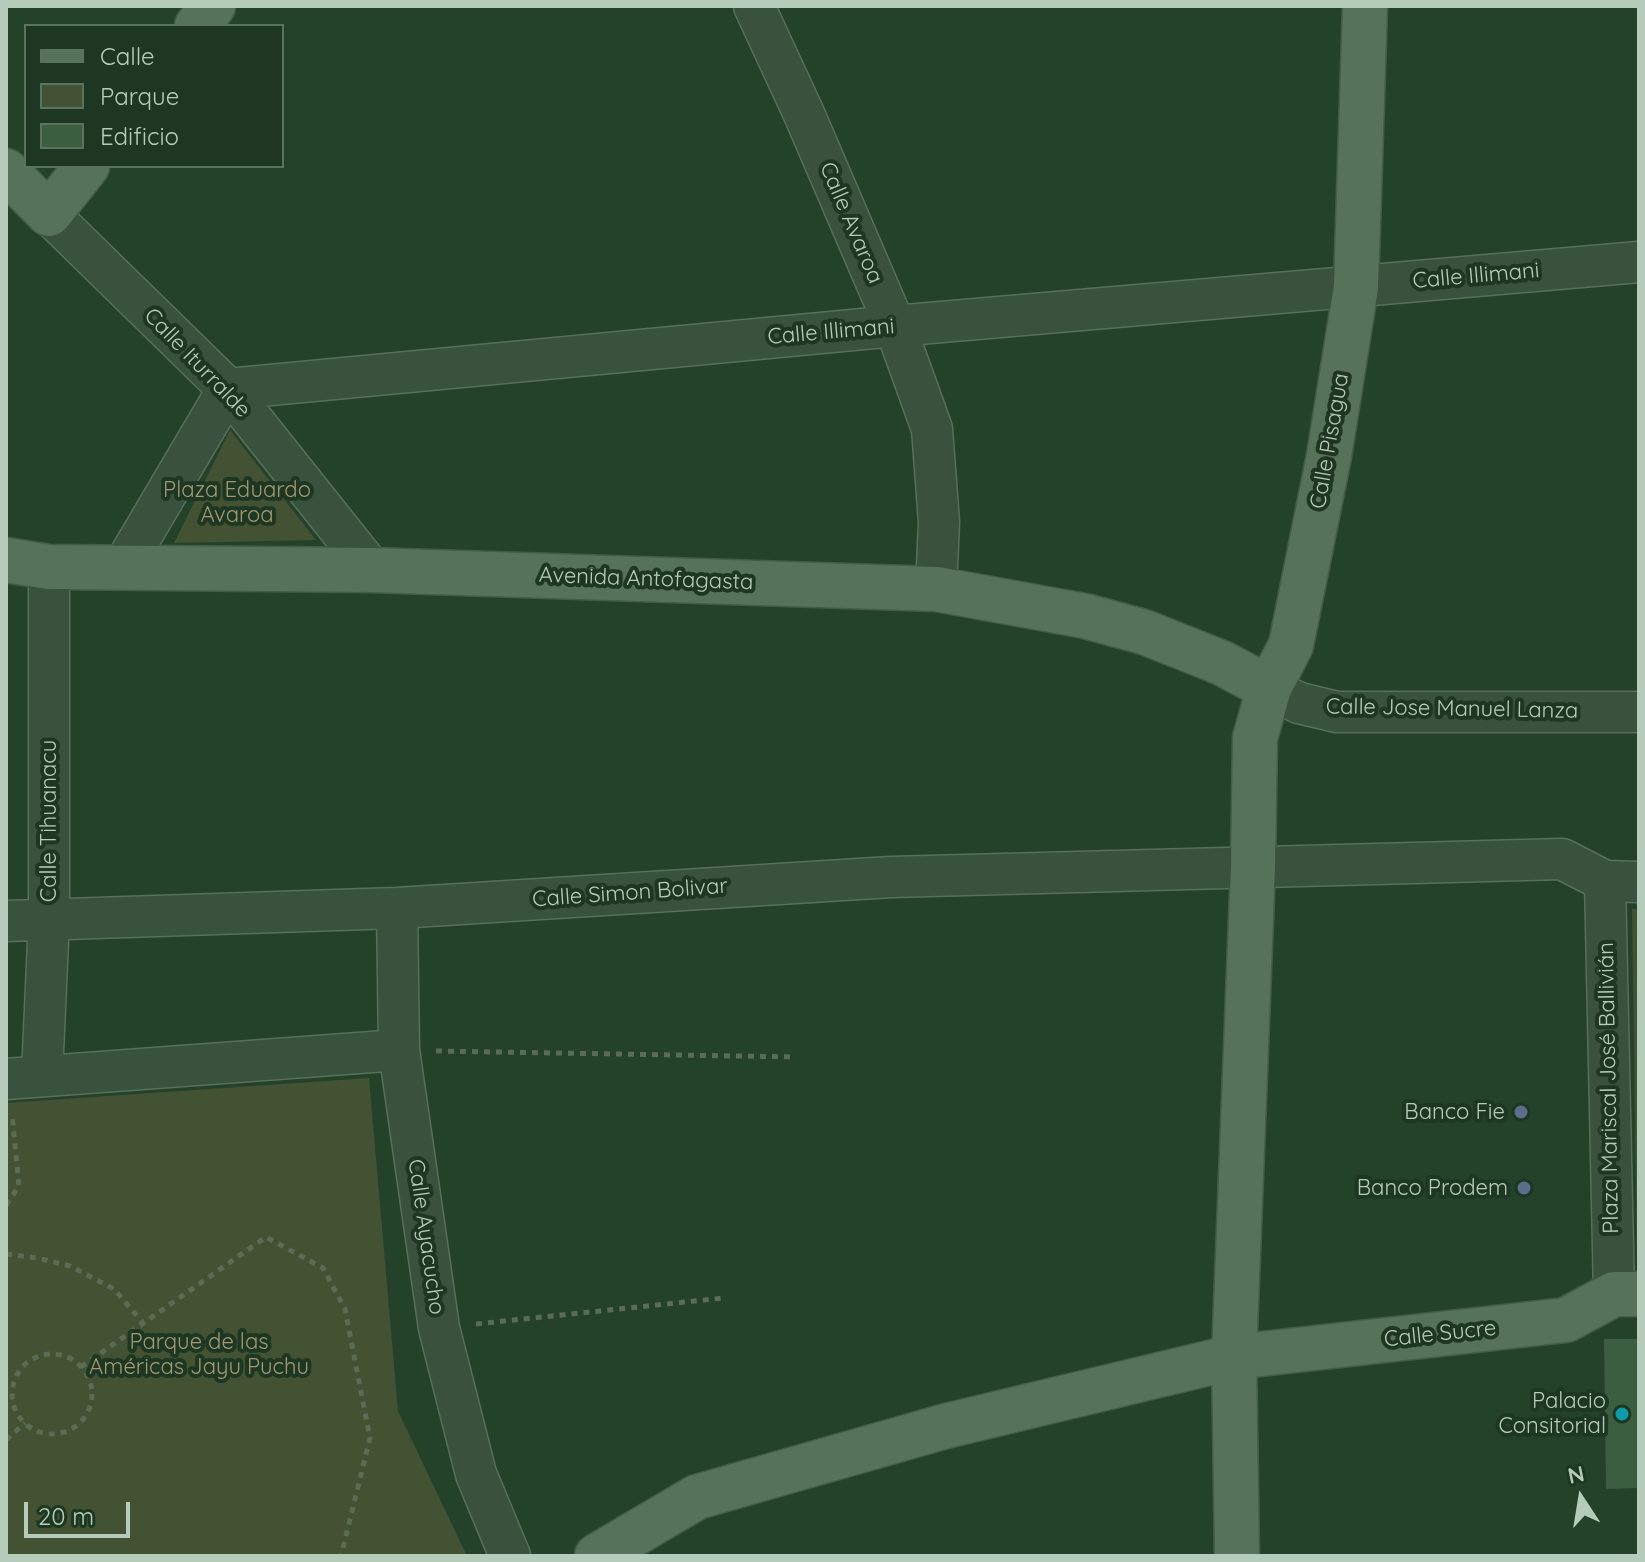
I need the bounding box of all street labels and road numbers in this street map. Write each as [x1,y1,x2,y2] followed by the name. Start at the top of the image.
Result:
[814,158,888,288] street label: Calle Avaroa
[1412,257,1540,295] street label: Calle Illimani
[138,303,256,423] street label: Calle Iturralde
[767,313,895,351] street label: Calle Illimani
[1305,371,1355,511] street label: Calle Pisagua
[538,562,754,596] street label: Avenida Antofagasta
[1326,694,1578,724] street label: Calle Jose Manuel Lanza
[36,740,62,902] street label: Calle Tihuanacu
[531,873,729,913] street label: Calle Simon Bolivar
[1593,942,1625,1234] street label: Plaza Mariscal José Ballivián
[402,1158,450,1316] street label: Calle Ayacucho
[1383,1315,1497,1353] street label: Calle Sucre

